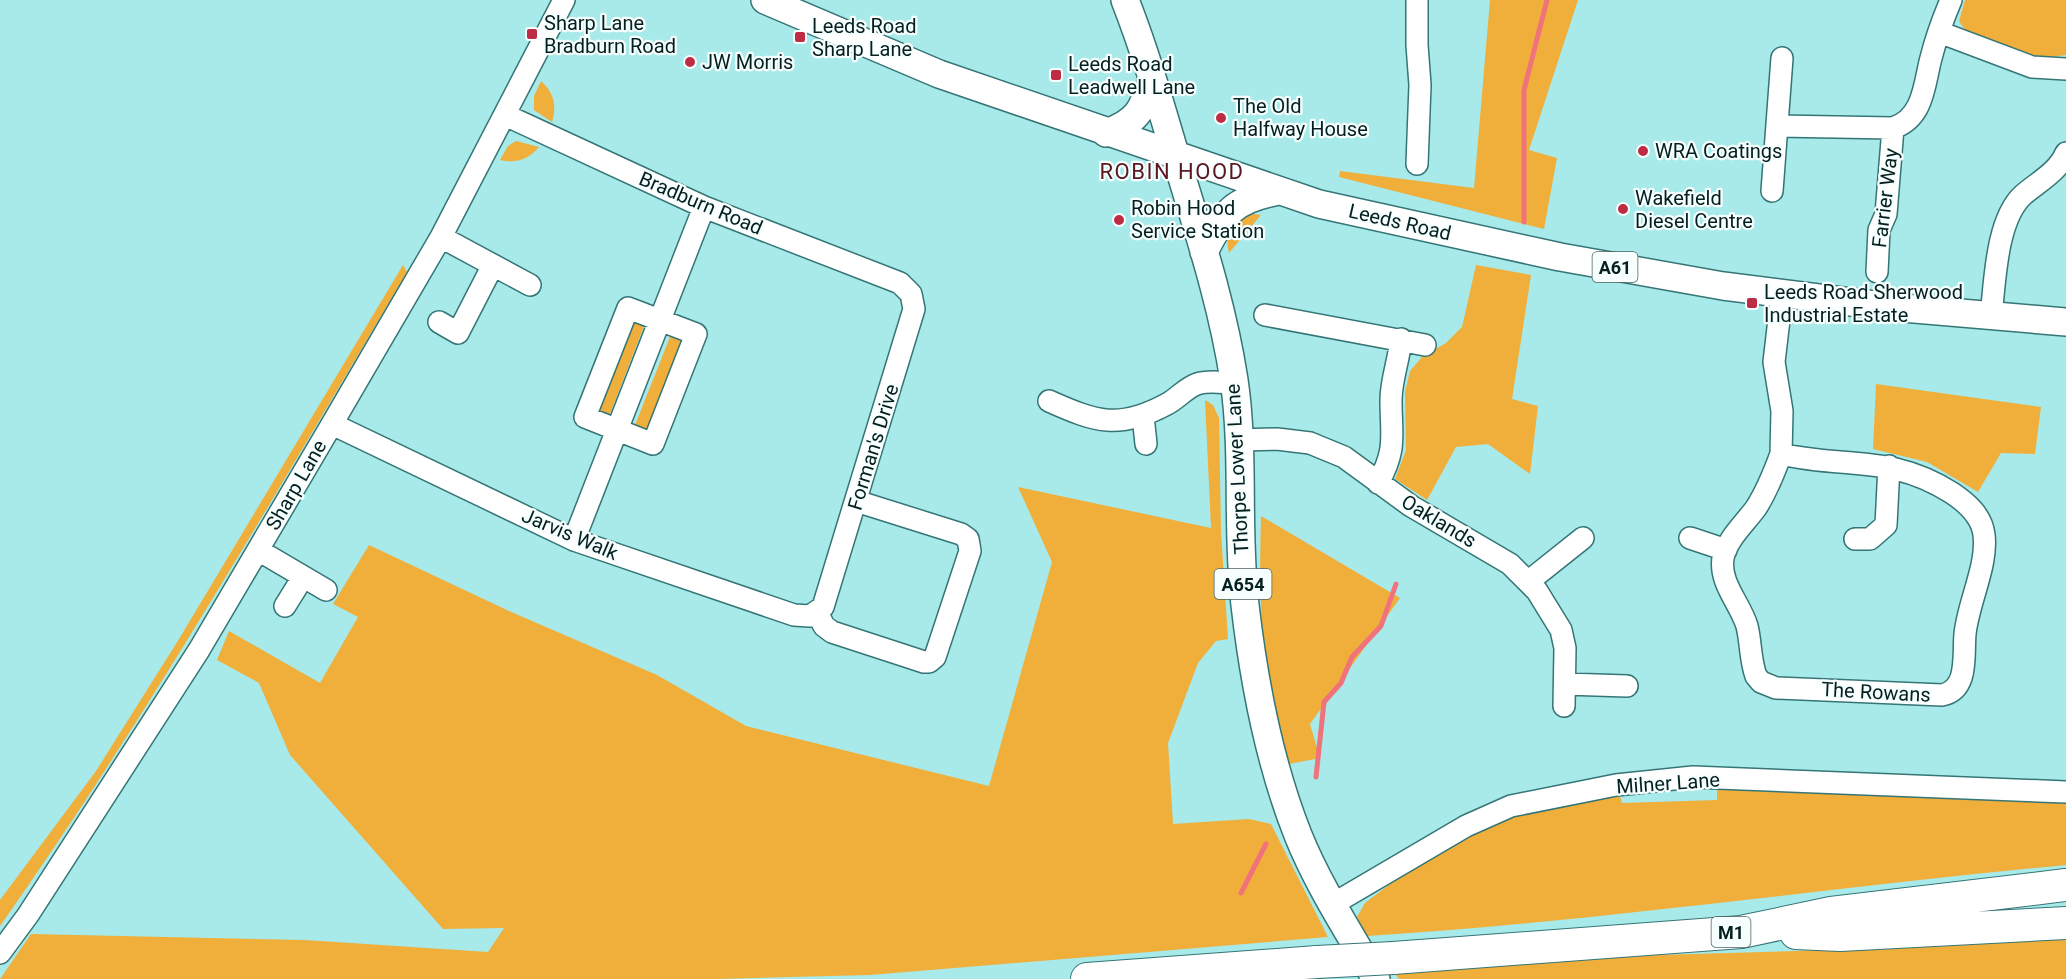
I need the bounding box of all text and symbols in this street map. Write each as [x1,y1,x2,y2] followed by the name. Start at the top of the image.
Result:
[544,11,676,58] place label: Sharp Lane Bradburn Road
[812,14,916,61] place label: Leeds Road Sharp Lane
[525,27,539,41] marker: Sharp Lane Bradburn Road
[793,30,807,44] marker: Leeds Road Sharp Lane
[702,50,793,74] place label: JW Morris
[1068,52,1195,99] place label: Leeds Road Leadwell Lane
[683,55,697,69] marker: JW Morris
[1049,68,1063,82] marker: Leeds Road Leadwell Lane
[1233,94,1368,141] place label: The Old Halfway House
[1214,111,1228,125] marker: The Old Halfway House
[1655,139,1782,163] place label: WRA Coatings
[1636,144,1650,158] marker: WRA Coatings
[1867,146,1903,249] street label: Farrier Way
[1100,159,1244,184] district label: ROBIN HOOD
[636,166,766,240] street label: Bradburn Road
[1635,186,1753,233] place label: Wakefield Diesel Centre
[1131,196,1264,243] place label: Robin Hood Service Station
[1346,199,1454,245] street label: Leeds Road
[1616,202,1630,216] marker: Wakefield Diesel Centre
[1112,213,1126,227] marker: Robin Hood Service Station
[1592,252,1638,282] road number: A61
[1764,280,1963,327] place label: Leeds Road Sherwood Industrial Estate
[1745,296,1759,310] marker: Leeds Road Sherwood Industrial Estate
[842,381,904,513] street label: Forman's Drive
[1221,383,1253,555] street label: Thorpe Lower Lane
[261,436,331,534] street label: Sharp Lane
[1397,489,1481,553] street label: Oaklands
[518,503,622,565] street label: Jarvis Walk
[1214,569,1272,599] road number: A654
[1821,677,1931,707] street label: The Rowans
[1615,767,1721,799] street label: Milner Lane
[1712,917,1750,947] road number: M1

